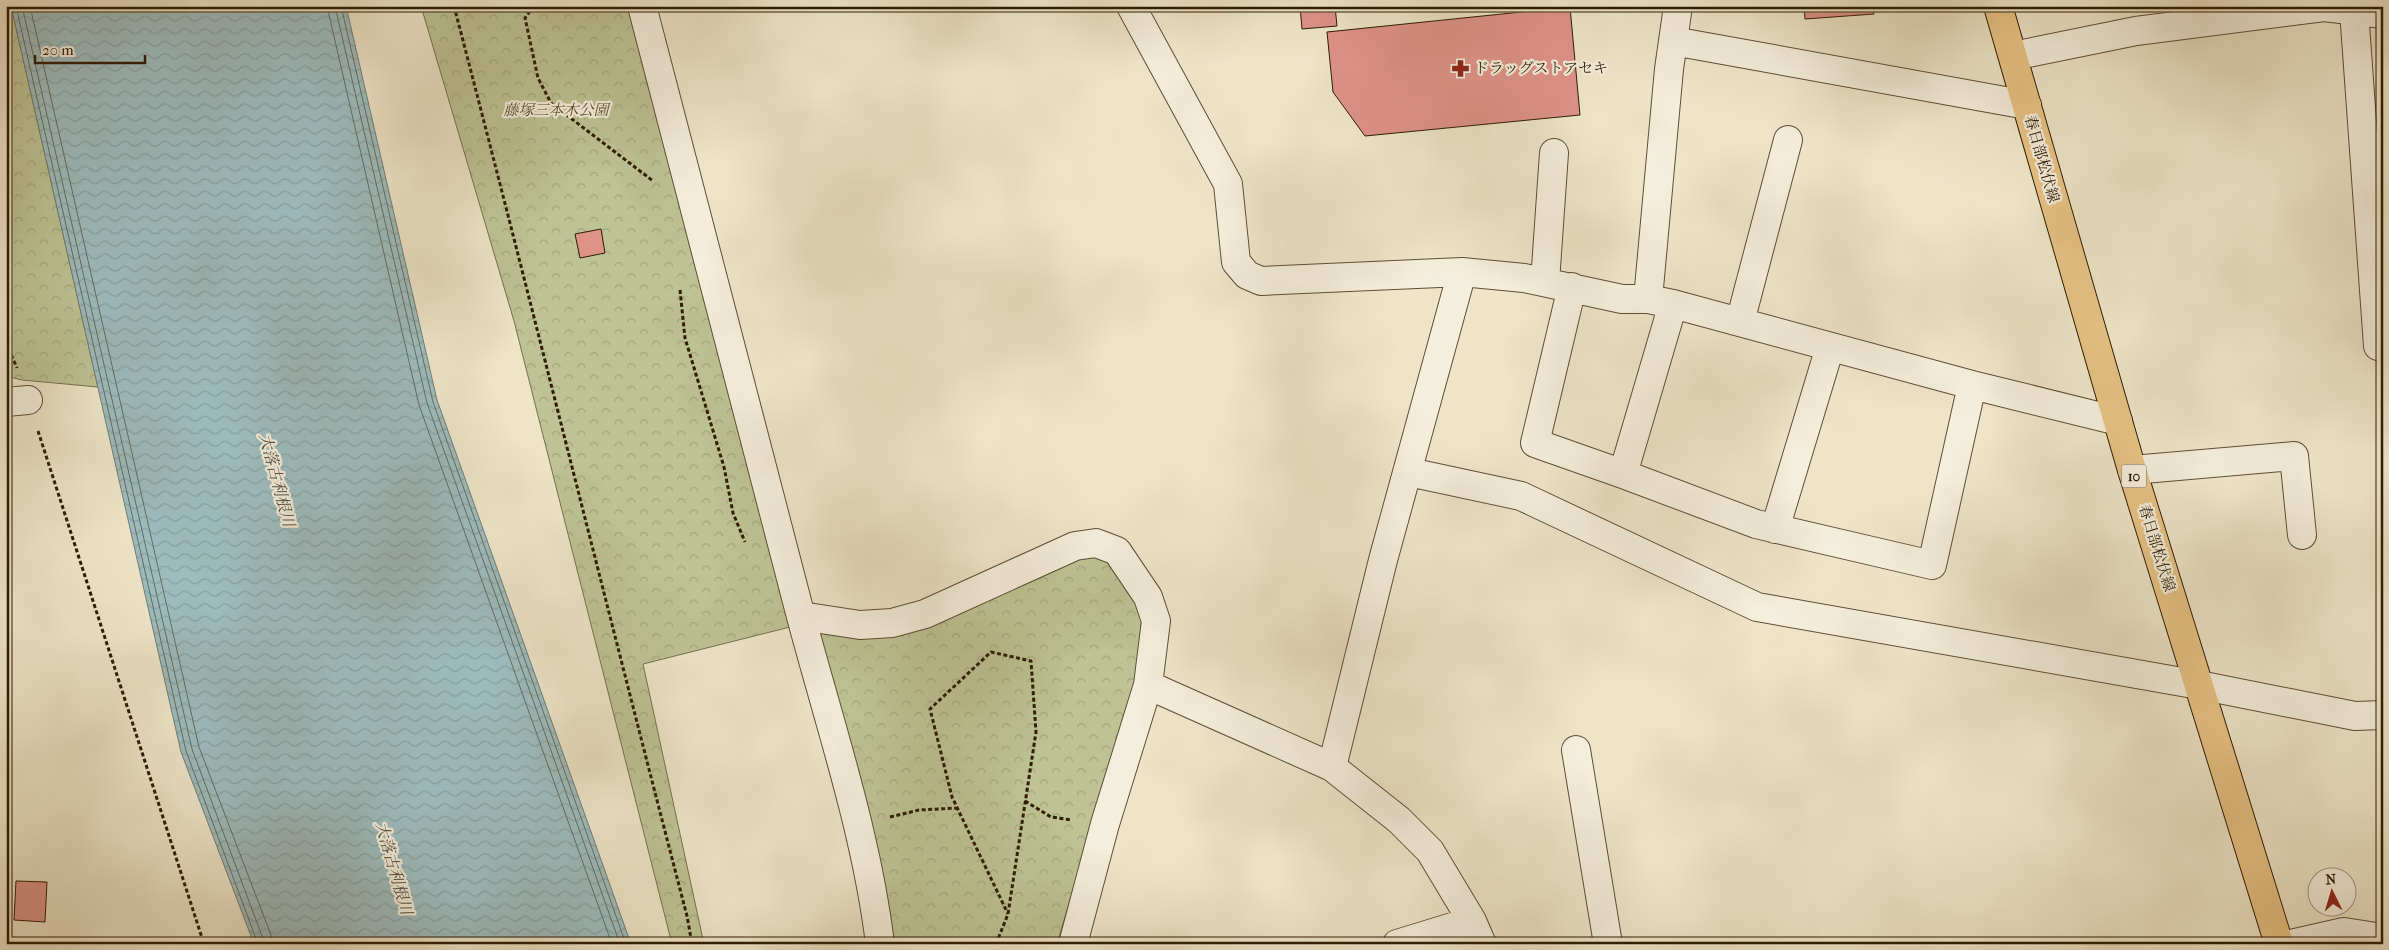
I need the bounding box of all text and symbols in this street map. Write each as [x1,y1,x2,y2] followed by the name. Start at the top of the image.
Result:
[35,32,145,64] scale bar
[42,41,74,59] text: 20 m
[1450,58,1470,78] pharmacy icon: ドラッグストアセキ
[1474,59,1608,77] place label: ドラッグストアセキ
[503,101,611,119] park label: 藤塚三本木公園
[2021,113,2063,205] street label: 春日部松伏線
[255,431,299,531] water label: 大落古利根川
[2122,464,2146,488] road number: 10
[2135,502,2179,594] street label: 春日部松伏線
[372,819,417,919] water label: 大落古利根川
[2306,868,2356,918] north arrow
[2325,871,2337,888] text: N

